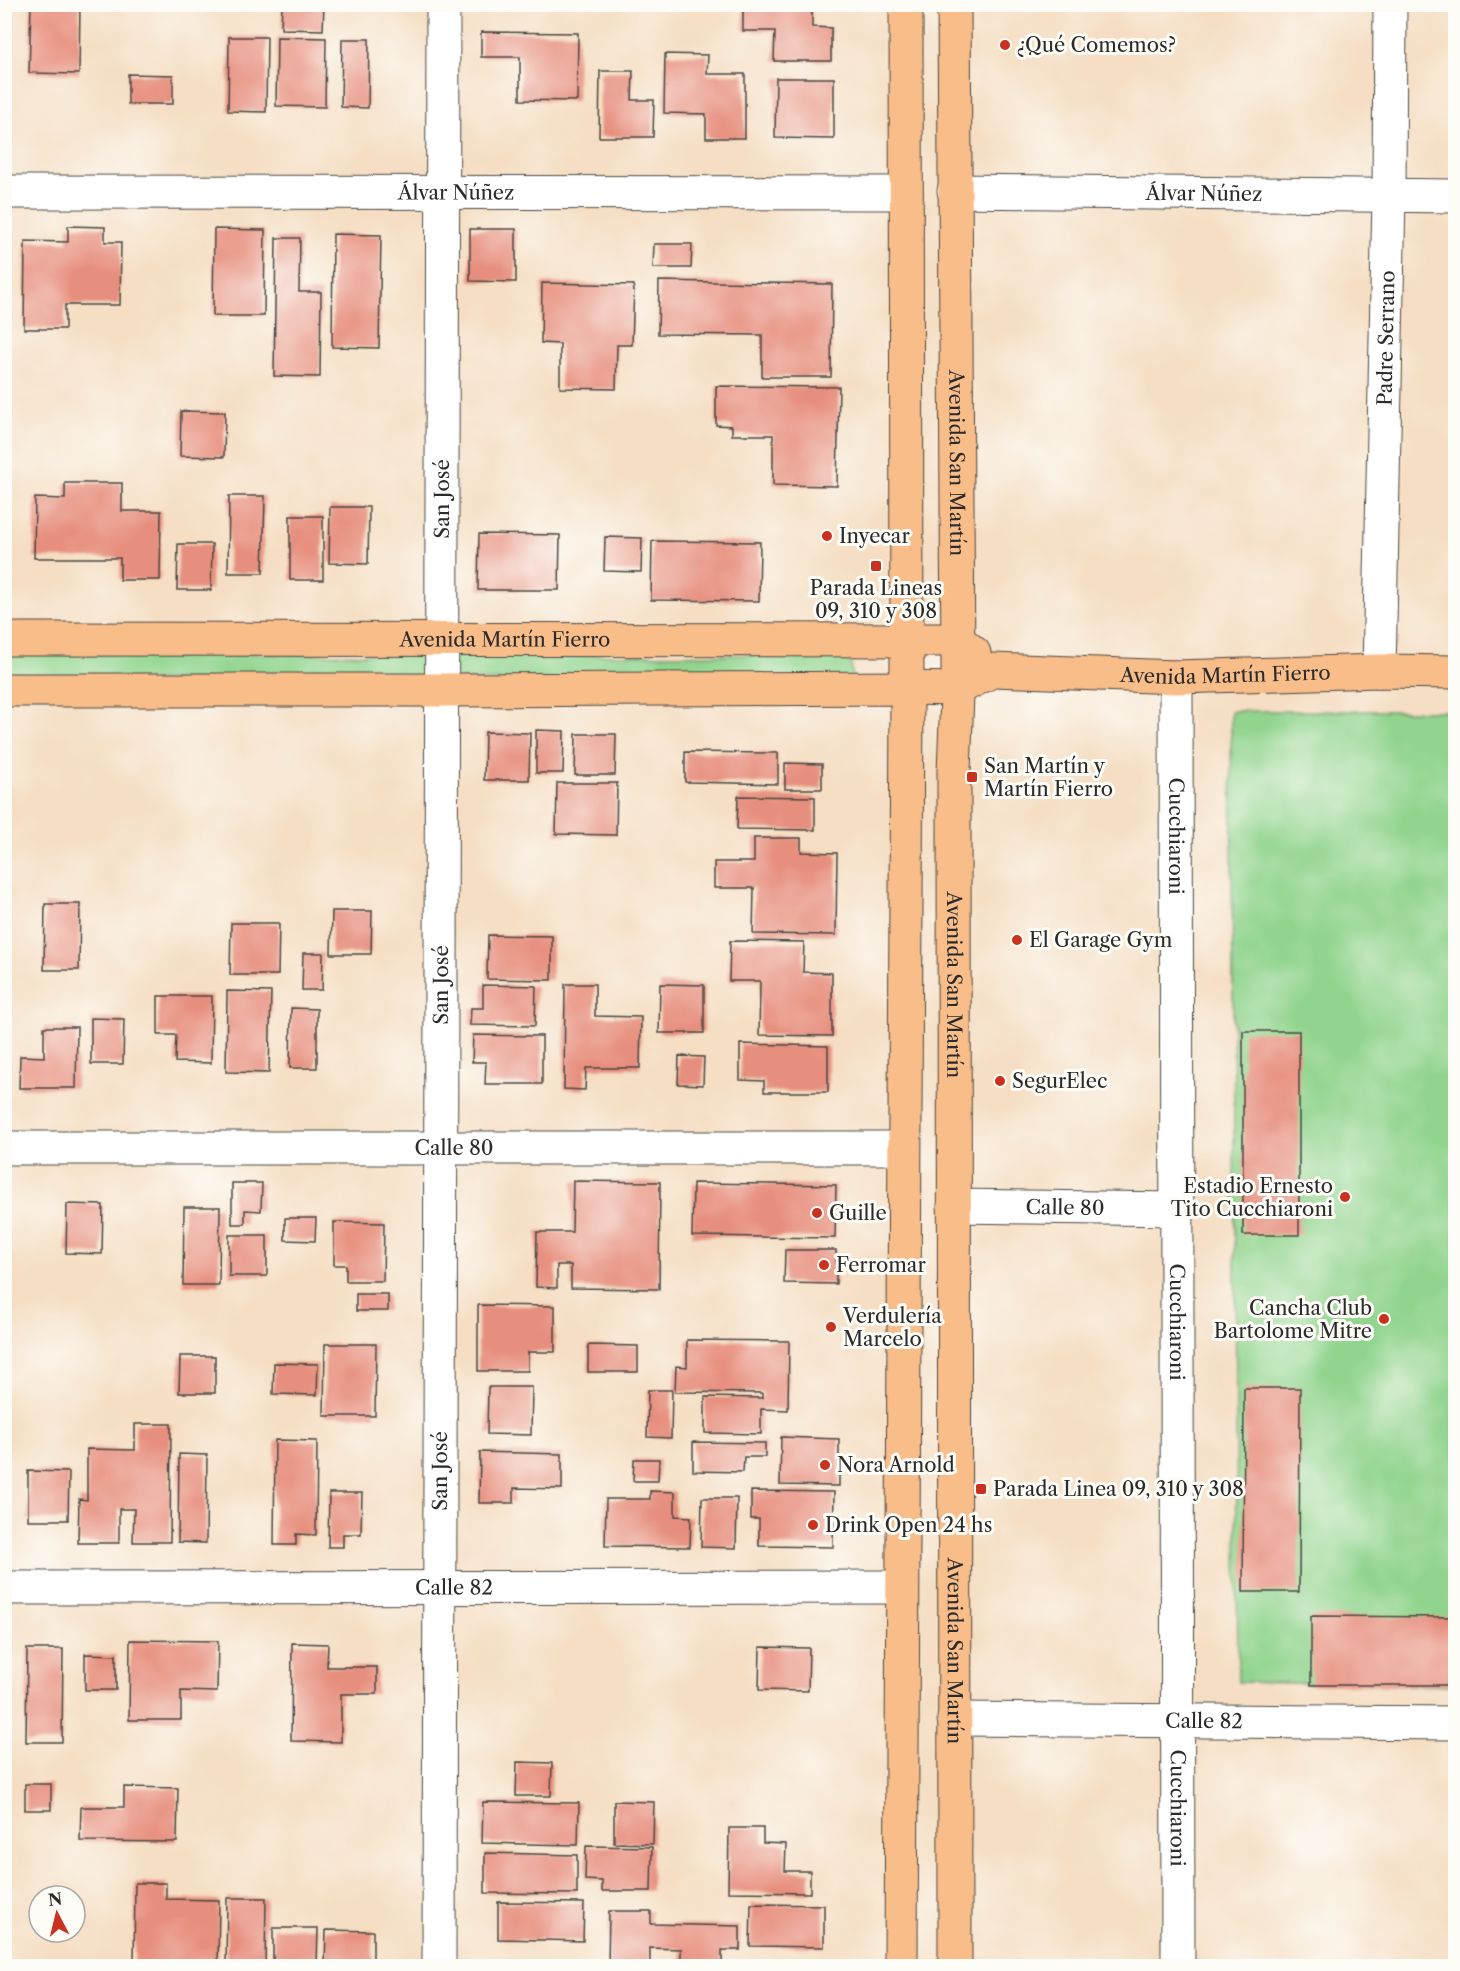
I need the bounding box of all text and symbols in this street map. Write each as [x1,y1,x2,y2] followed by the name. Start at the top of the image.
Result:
[1017,33,1176,57] place label: ¿Qué Comemos?
[998,38,1012,52] marker: ¿Qué Comemos?
[397,179,514,205] street label: Álvar Núñez
[1145,180,1262,206] street label: Álvar Núñez
[1373,270,1399,406] street label: Padre Serrano
[944,369,969,557] street label: Avenida San Martín
[430,459,454,539] street label: San José
[839,524,910,548] place label: Inyecar
[820,529,834,543] marker: Inyecar
[869,559,883,573] marker: Parada Lineas 09, 310 y 308
[810,576,942,623] place label: Parada Lineas 09, 310 y 308
[399,627,610,652] street label: Avenida Martín Fierro
[1118,660,1331,689] street label: Avenida Martín Fierro
[984,754,1113,801] place label: San Martín y Martín Fierro
[965,770,979,784] marker: San Martín y Martín Fierro
[1164,777,1188,895] street label: Cucchiaroni
[942,891,966,1079] street label: Avenida San Martín
[1029,928,1173,952] place label: El Garage Gym
[1010,933,1024,947] marker: El Garage Gym
[429,945,453,1025] street label: San José
[1012,1069,1108,1093] place label: SegurElec
[993,1074,1007,1088] marker: SegurElec
[415,1136,493,1160] street label: Calle 80
[1171,1174,1333,1221] place label: Estadio Ernesto Tito Cucchiaroni
[1338,1190,1352,1204] marker: Estadio Ernesto Tito Cucchiaroni
[1025,1195,1105,1220] street label: Calle 80
[829,1201,887,1225] place label: Guille
[810,1206,824,1220] marker: Guille
[836,1253,926,1277] place label: Ferromar
[817,1258,831,1272] marker: Ferromar
[1165,1263,1189,1381] street label: Cucchiaroni
[1214,1296,1372,1343] place label: Cancha Club Bartolome Mitre
[842,1304,942,1351] place label: Verdulería Marcelo
[1377,1312,1391,1326] marker: Cancha Club Bartolome Mitre
[824,1320,838,1334] marker: Verdulería Marcelo
[428,1431,452,1511] street label: San José
[837,1453,955,1477] place label: Nora Arnold
[818,1458,832,1472] marker: Nora Arnold
[993,1477,1244,1501] place label: Parada Linea 09, 310 y 308
[974,1482,988,1496] marker: Parada Linea 09, 310 y 308
[825,1513,992,1537] place label: Drink Open 24 hs
[806,1518,820,1532] marker: Drink Open 24 hs
[943,1557,967,1745] street label: Avenida San Martín
[415,1575,493,1600] street label: Calle 82
[1165,1709,1243,1733] street label: Calle 82
[1166,1749,1190,1867] street label: Cucchiaroni
[27,1884,87,1944] north arrow
[47,1888,63,1910] text: N

